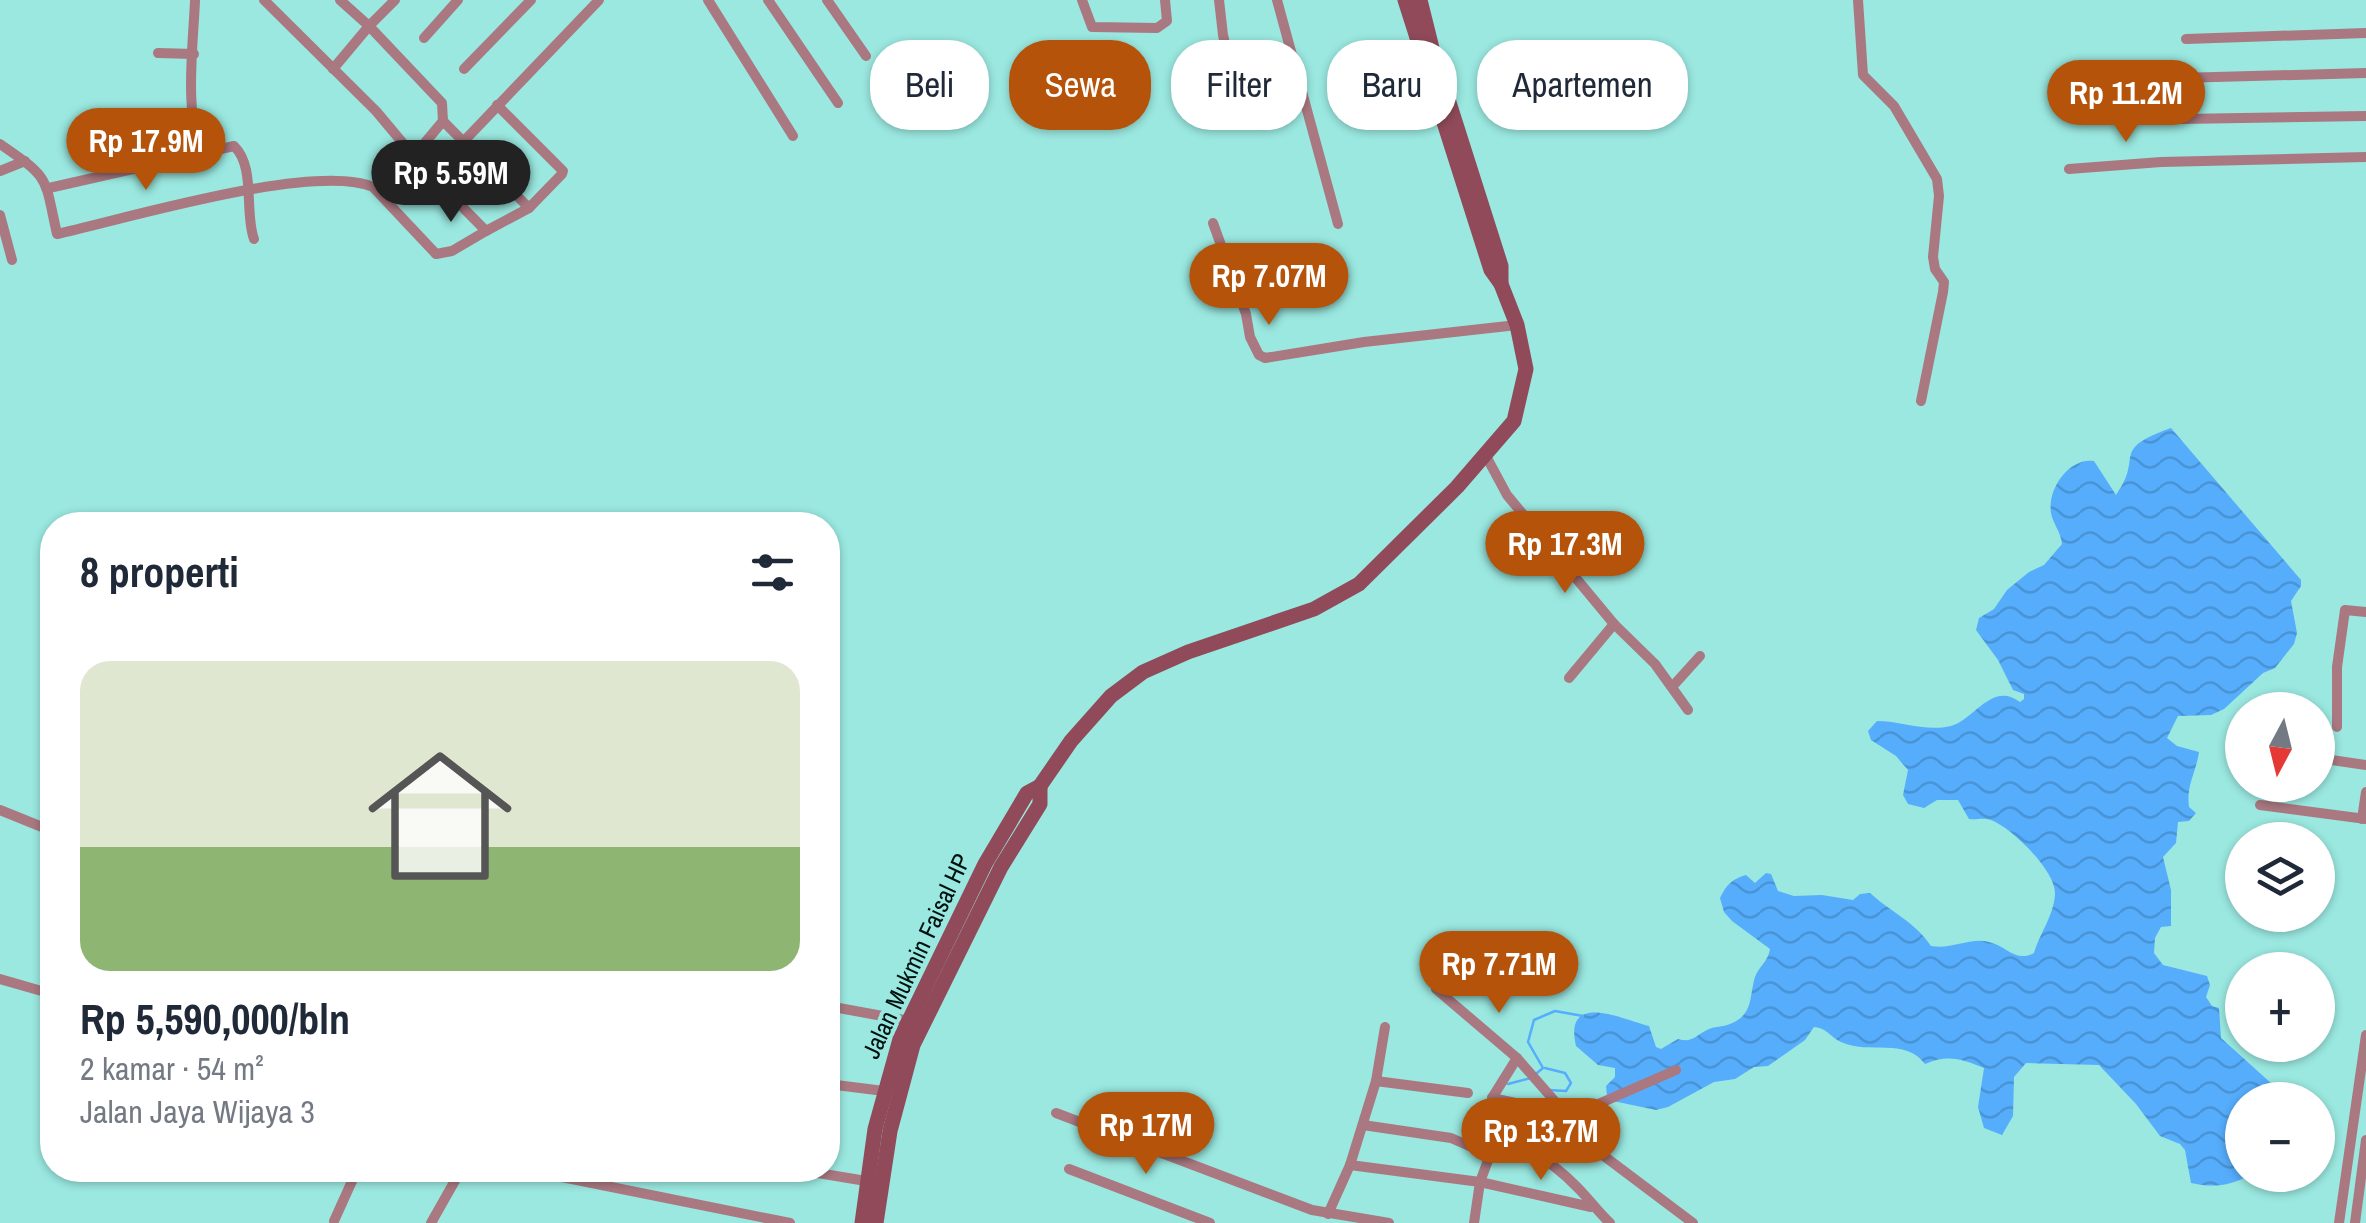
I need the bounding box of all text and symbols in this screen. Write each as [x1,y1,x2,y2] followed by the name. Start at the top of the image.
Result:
[870,40,989,130] chip: Beli
[1009,40,1151,130] chip: Sewa
[1171,40,1307,130] chip: Filter
[1327,40,1457,130] chip: Baru
[1477,40,1688,130] chip: Apartemen
[2023,60,2229,145] pin: Rp 11.2M
[2069,71,2183,114] text: Rp 11.2M
[43,108,249,193] pin: Rp 17.9M
[88,119,204,162] text: Rp 17.9M
[348,140,554,225] pin: Rp 5.59M
[393,151,509,194] text: Rp 5.59M
[1166,243,1372,328] pin: Rp 7.07M
[1211,254,1327,297] text: Rp 7.07M
[1462,511,1668,596] pin: Rp 17.3M
[1507,522,1623,565] text: Rp 17.3M
[80,544,239,600] text: 8 properti
[745,545,800,600] icon: filters
[2225,692,2335,802] north arrow
[2225,692,2335,1192] map controls
[350,726,530,906] icon: home
[2225,822,2335,932] button: layers
[854,848,978,1064] street label: Jalan Mukmin Faisal HP
[1396,931,1602,1016] pin: Rp 7.71M
[1441,942,1557,985] text: Rp 7.71M
[2225,952,2335,1062] button: +
[80,991,350,1047] text: Rp 5,590,000/bln
[80,1047,264,1090] text: 2 kamar · 54 m²
[2225,1082,2335,1192] button: −
[80,1090,315,1133] text: Jalan Jaya Wijaya 3
[1065,1092,1227,1177] pin: Rp 17M
[1438,1098,1644,1183] pin: Rp 13.7M
[1099,1103,1193,1146] text: Rp 17M
[1483,1109,1599,1152] text: Rp 13.7M

